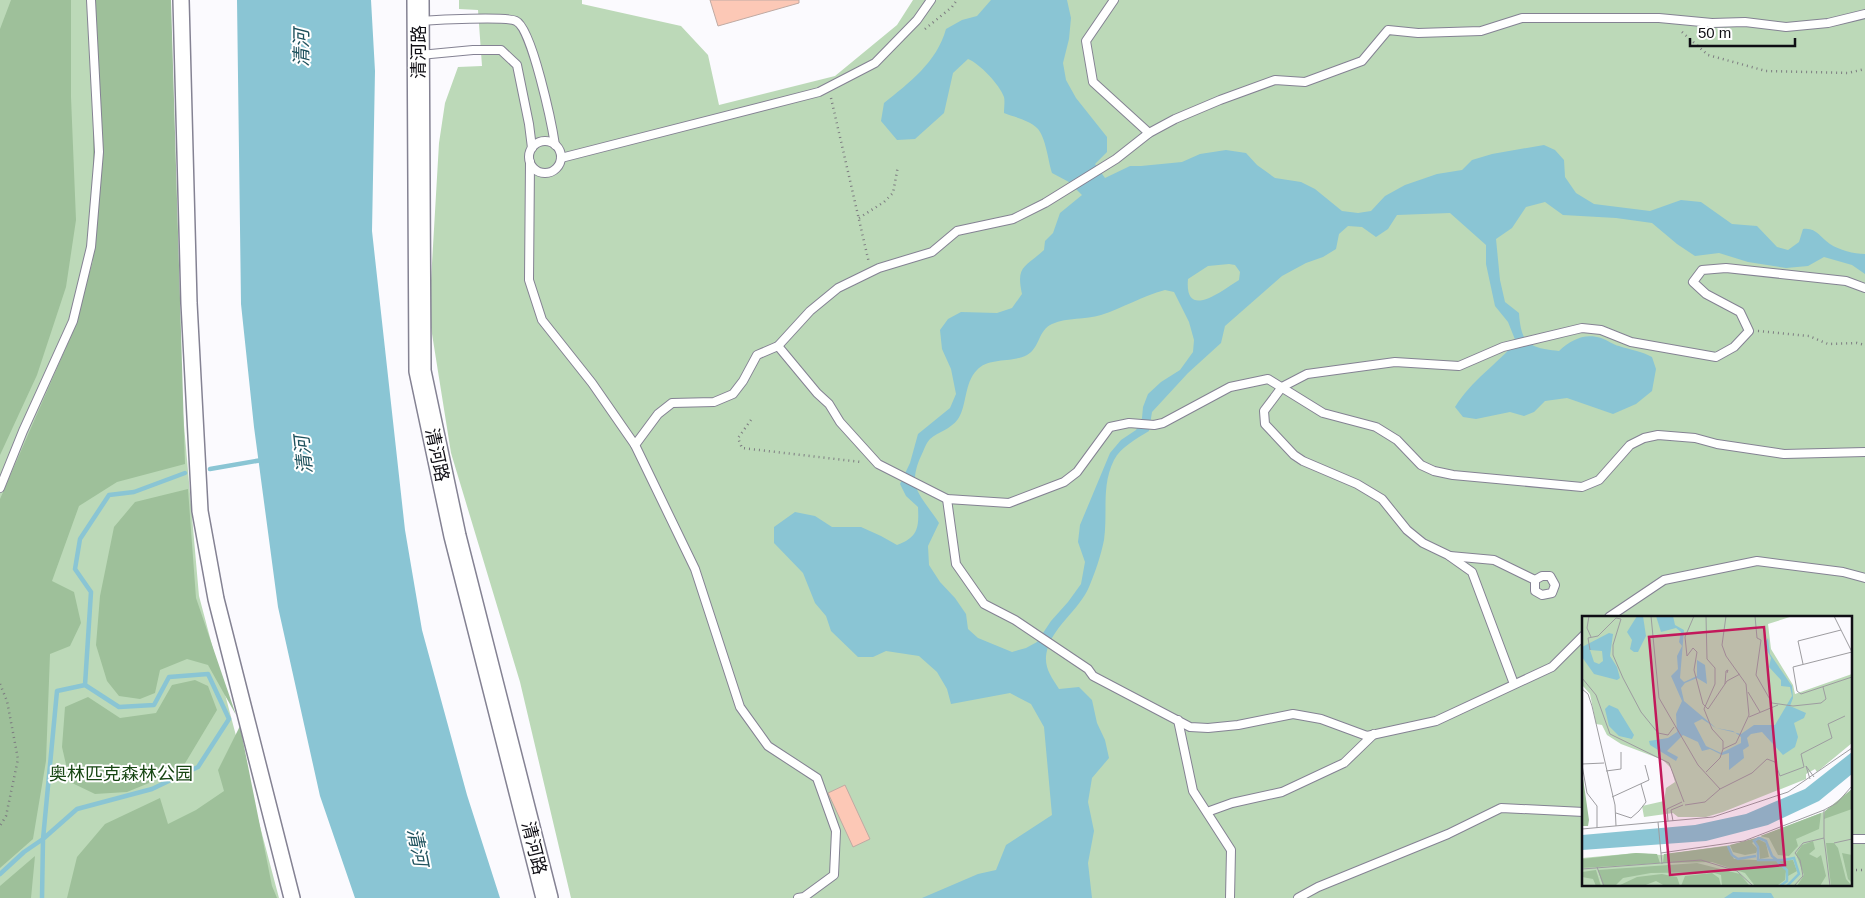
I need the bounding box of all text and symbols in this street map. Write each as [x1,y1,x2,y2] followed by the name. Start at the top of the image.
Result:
[1690,15,1795,47] scale bar
[1698,24,1731,41] text: 50 m
[291,25,312,67] water label: 清河
[409,25,429,79] street label: 清河路
[422,427,452,483] street label: 清河路
[291,431,316,475] water label: 清河
[1582,616,1852,886] inset map
[49,764,193,784] park label: 奥林匹克森林公园
[518,819,550,877] street label: 清河路
[404,826,432,872] water label: 清河

